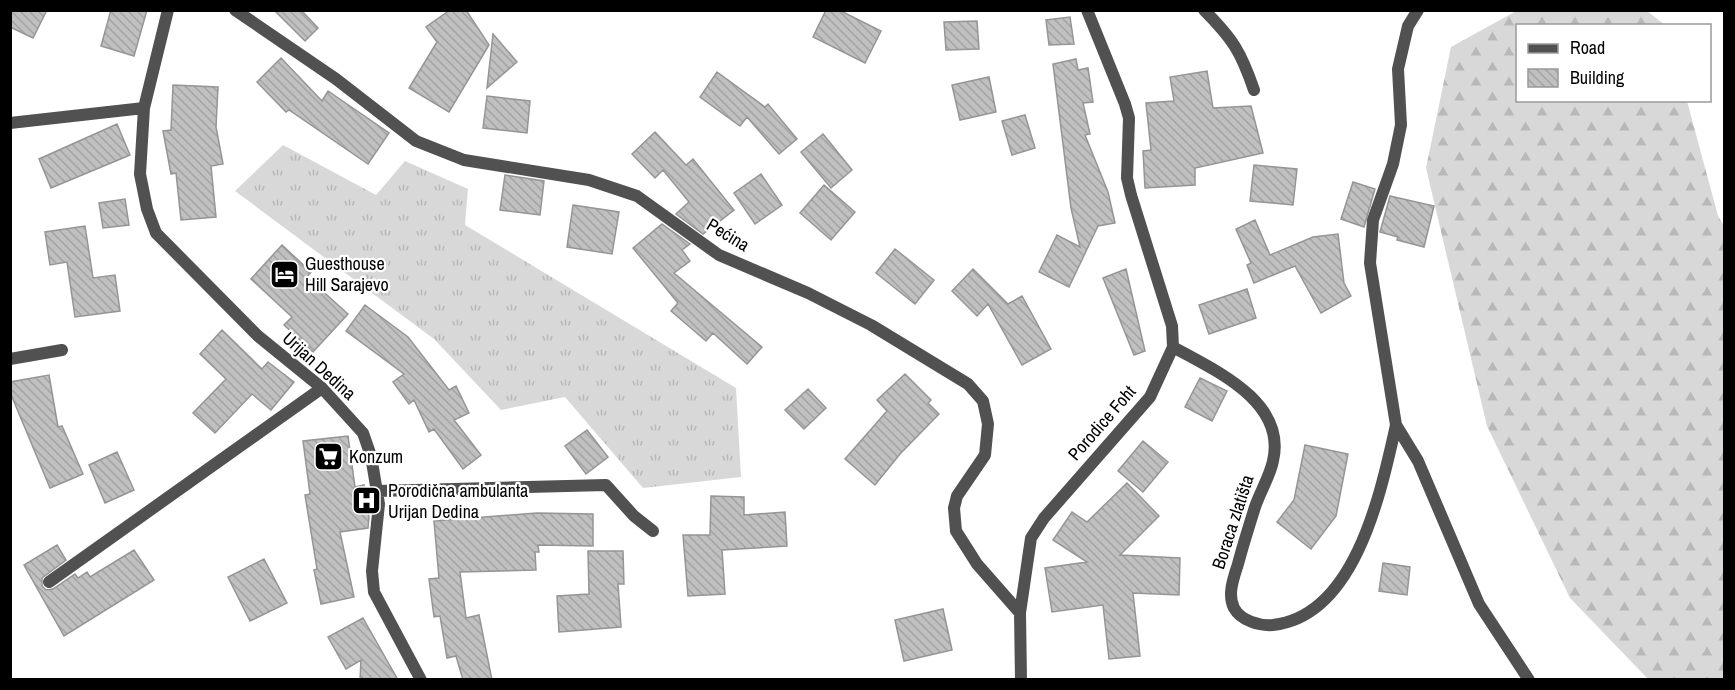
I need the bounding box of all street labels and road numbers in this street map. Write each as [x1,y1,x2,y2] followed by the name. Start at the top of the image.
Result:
[702,212,754,257] street label: Pećina
[277,326,362,405] street label: Urijan Dedina
[1062,380,1141,466] street label: Porodice Foht
[1206,472,1259,572] street label: Boraca zlatišta

